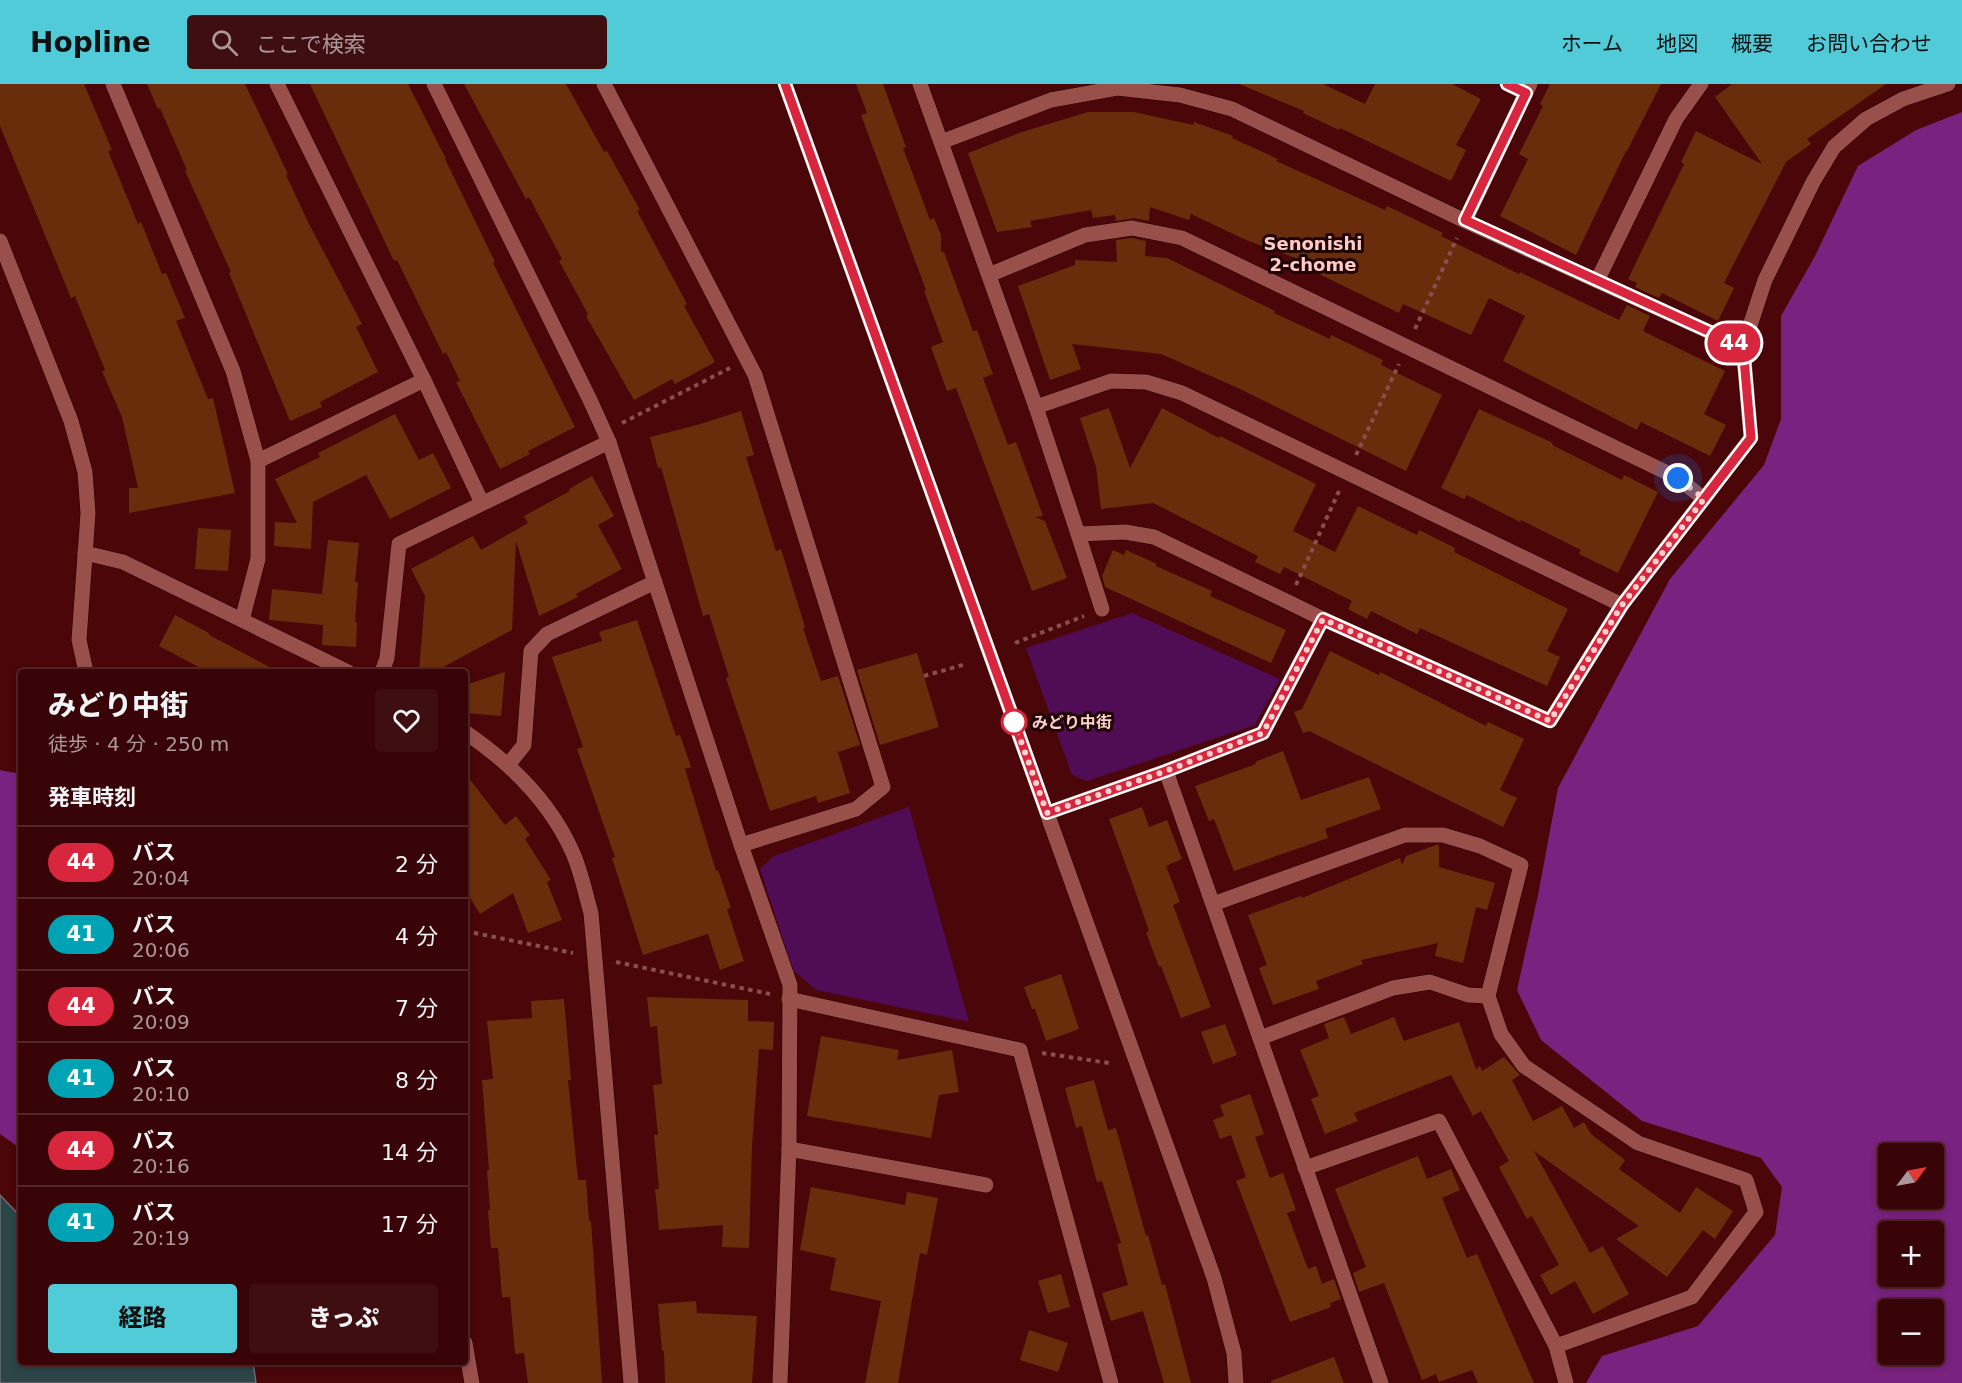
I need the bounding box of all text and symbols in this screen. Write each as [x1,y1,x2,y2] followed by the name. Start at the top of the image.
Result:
[187,15,607,69] search box
[30,26,151,59] text: Hopline
[208,26,241,59] icon: search
[256,32,366,57] text: ここで検索
[1561,32,1623,56] text: ホーム
[1656,32,1698,56] text: 地図
[1731,32,1773,56] text: 概要
[1806,32,1932,56] text: お問い合わせ
[1263,233,1363,275] district label: Senonishi 2-chome
[1707,324,1761,362] line badge: 44
[1719,331,1749,355] text: 44
[1663,463,1693,493] your location
[48,689,188,722] text: みどり中街
[375,689,438,752] button: heart
[1001,709,1027,735] marker: みどり中街
[1032,713,1112,732] place label: みどり中街
[48,732,229,756] text: 徒歩 · 4 分 · 250 m
[48,785,136,810] text: 発車時刻
[132,840,176,865] text: バス
[66,850,96,874] text: 44
[395,852,438,877] text: 2 分
[132,866,190,890] text: 20:04
[132,912,176,937] text: バス
[66,922,96,946] text: 41
[395,924,438,949] text: 4 分
[132,938,190,962] text: 20:06
[132,984,176,1009] text: バス
[66,994,96,1018] text: 44
[395,996,438,1021] text: 7 分
[132,1010,190,1034] text: 20:09
[132,1056,176,1081] text: バス
[66,1066,96,1090] text: 41
[395,1068,438,1093] text: 8 分
[132,1082,190,1106] text: 20:10
[132,1128,176,1153] text: バス
[66,1138,96,1162] text: 44
[381,1140,438,1165] text: 14 分
[1878,1143,1944,1209] north arrow
[1878,1143,1944,1365] map controls
[132,1154,190,1178] text: 20:16
[132,1200,176,1225] text: バス
[66,1210,96,1234] text: 41
[381,1212,438,1237] text: 17 分
[1878,1221,1944,1287] button: +
[132,1226,190,1250] text: 20:19
[48,1284,237,1353] button: 経路
[249,1284,438,1353] button: きっぷ
[1878,1299,1944,1365] button: −

